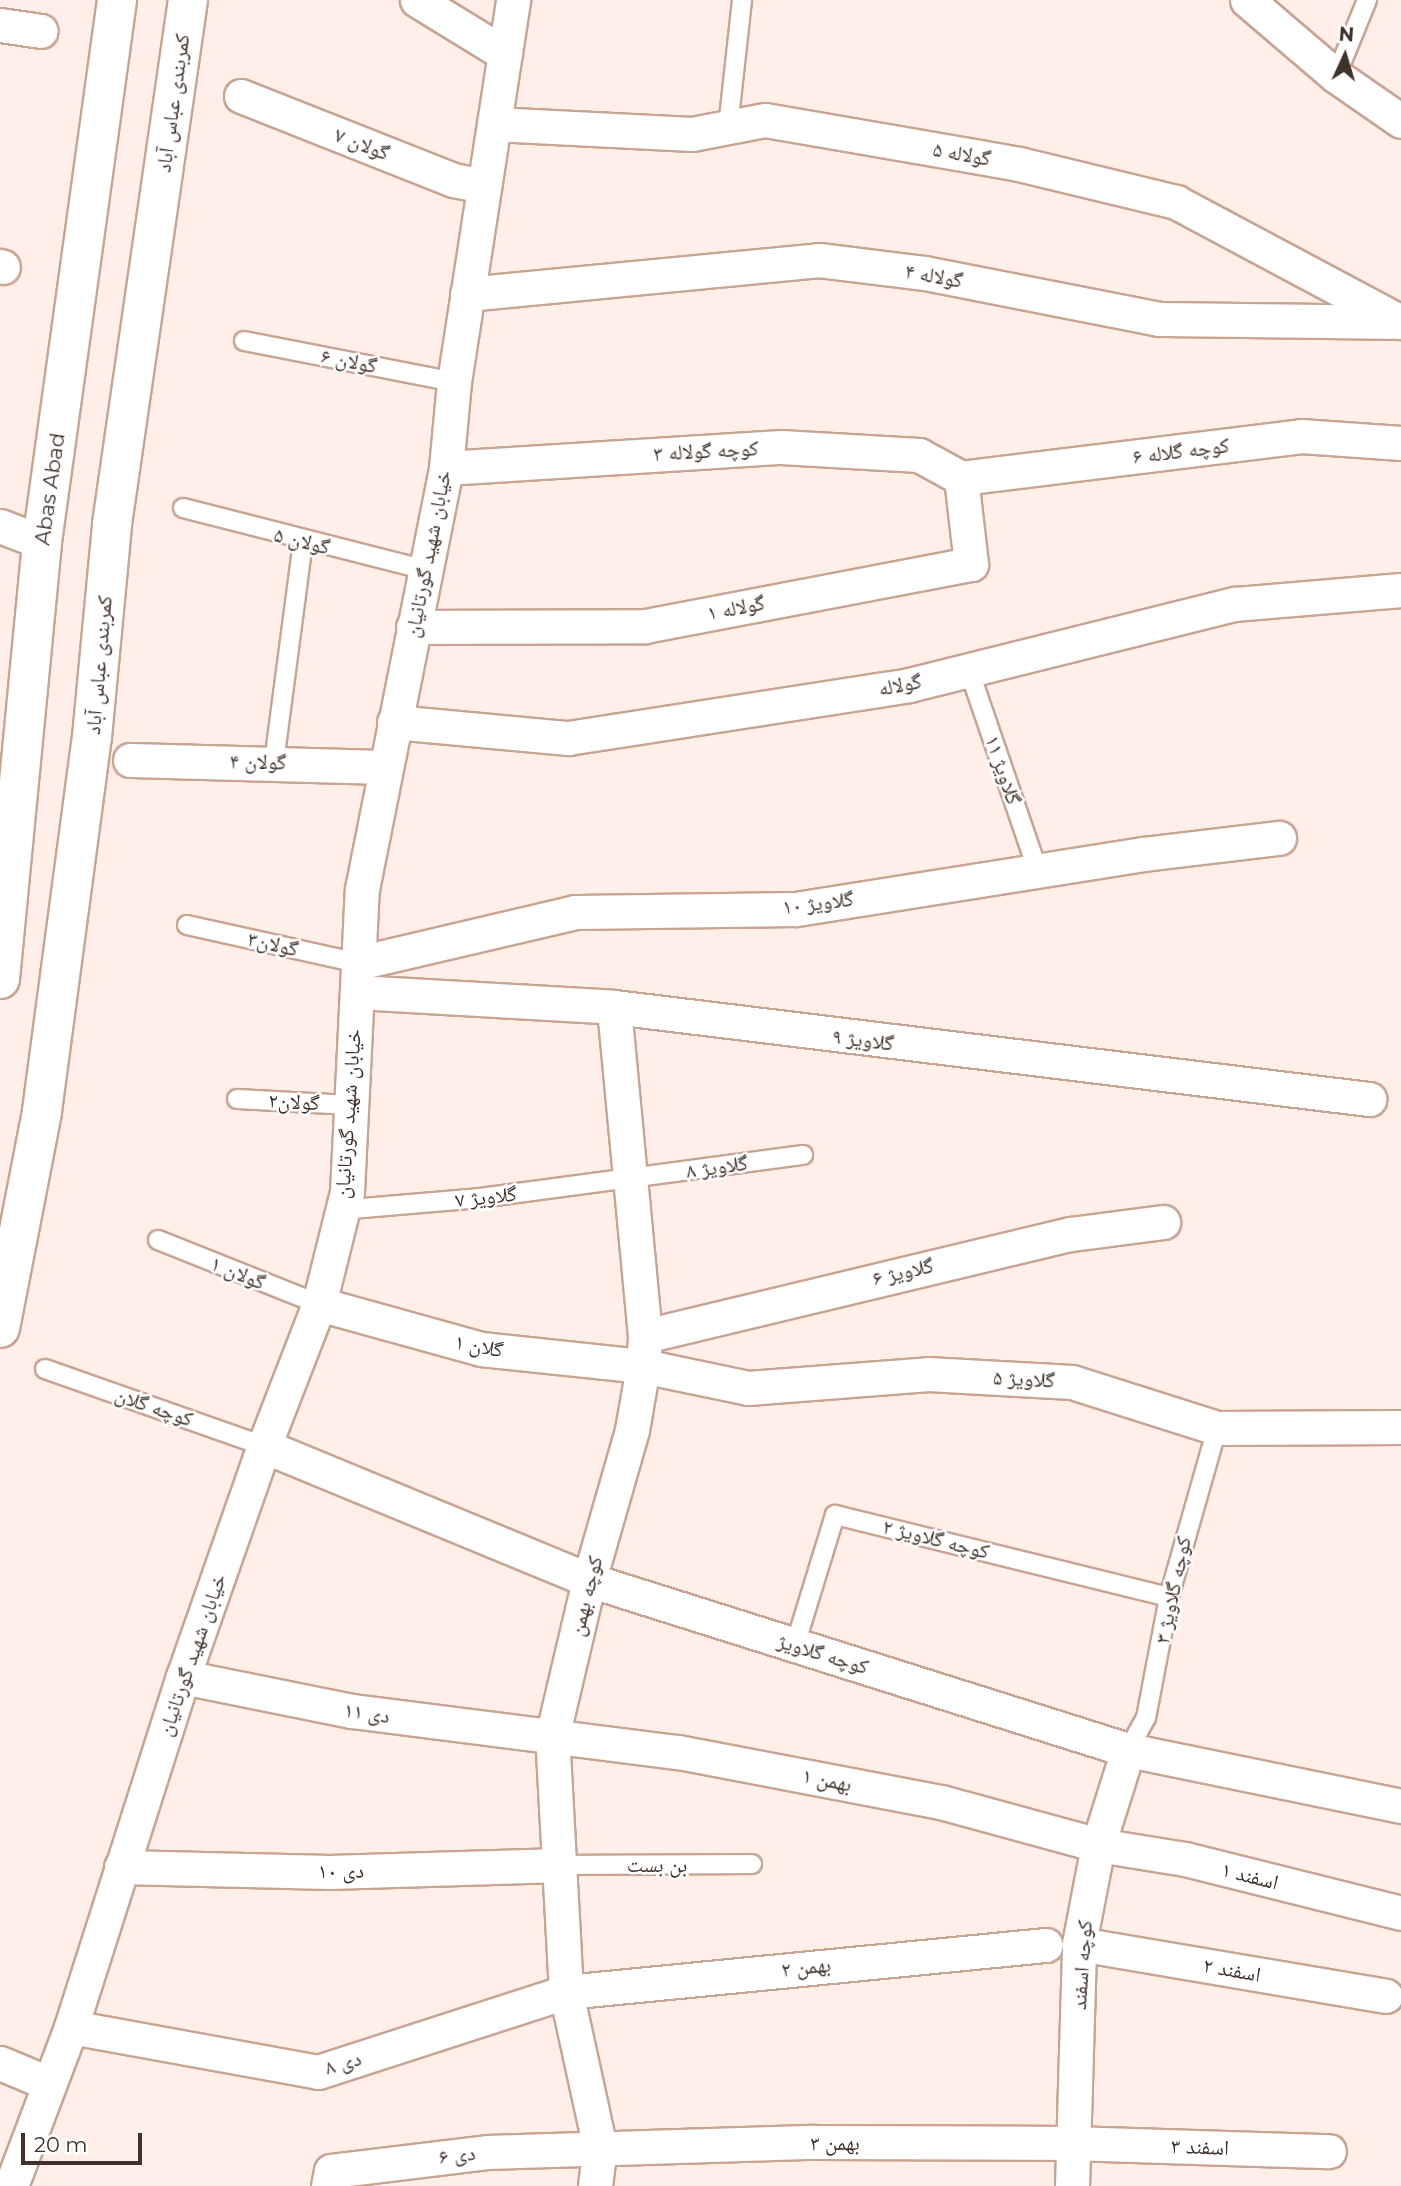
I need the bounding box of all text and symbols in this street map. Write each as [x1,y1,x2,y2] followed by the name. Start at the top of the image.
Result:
[1310,21,1380,91] north arrow
[1338,23,1355,47] text: N
[151,32,195,174] street label: کمربندی عباس آباد
[331,122,393,166] street label: گولان ۷
[931,137,993,171] street label: گولاله ۵
[903,259,965,293] street label: گولاله ۴
[319,343,379,379] street label: گولان ۶
[30,431,70,547] street label: Abas Abad
[1131,433,1231,469] street label: کوچه گلاله ۶
[653,436,759,466] street label: کوچه گولاله ۳
[399,468,457,640] street label: خیابان شهید گورتانیان
[271,522,333,560] street label: گولان ۵
[705,590,767,626] street label: گولاله ۱
[80,594,118,736] street label: کمربندی عباس آباد
[876,668,924,702] street label: گولاله
[979,732,1027,808] street label: گلاویژ ۱۱
[229,749,287,775] street label: گولان ۴
[781,886,855,920] street label: گلاویژ ۱۰
[245,926,301,962] street label: گولان۳
[831,1024,895,1056] street label: گلاویژ ۹
[329,1028,367,1200] street label: خیابان شهید گورتانیان
[268,1088,320,1116] street label: گولان۲
[685,1150,749,1184] street label: گلاویژ ۸
[454,1181,518,1213] street label: گلاویژ ۷
[207,1251,269,1295] street label: گولان ۱
[870,1253,936,1291] street label: گلاویژ ۶
[453,1329,505,1363] street label: گلان ۱
[992,1365,1056,1393] street label: گلاویژ ۵
[112,1382,196,1432] street label: کوچه گلان
[880,1514,992,1564] street label: کوچه گلاویژ ۲
[1149,1534,1197,1646] street label: کوچه گلاویژ ۳
[564,1553,608,1639] street label: کوچه بهمن
[152,1570,232,1740] street label: خیابان شهید گورتانیان
[774,1628,872,1680] street label: کوچه گلاویژ
[342,1697,392,1729] street label: دی ۱۱
[800,1763,854,1797] street label: بهمن ۱
[627,1852,687,1878] street label: بن بست
[1219,1857,1281,1895] street label: اسفند ۱
[318,1858,364,1884] street label: دی ۱۰
[1066,1919,1098,2011] street label: کوچه اسفند
[780,1952,832,1982] street label: بهمن ۲
[1201,1953,1263,1987] street label: اسفند ۲
[322,2046,364,2080] street label: دی ۸
[24,2120,145,2164] scale bar
[810,2130,860,2156] street label: بهمن ۳
[34,2132,88,2157] text: 20 m
[1171,2133,1229,2161] street label: اسفند ۳
[437,2140,477,2170] street label: دی ۶

